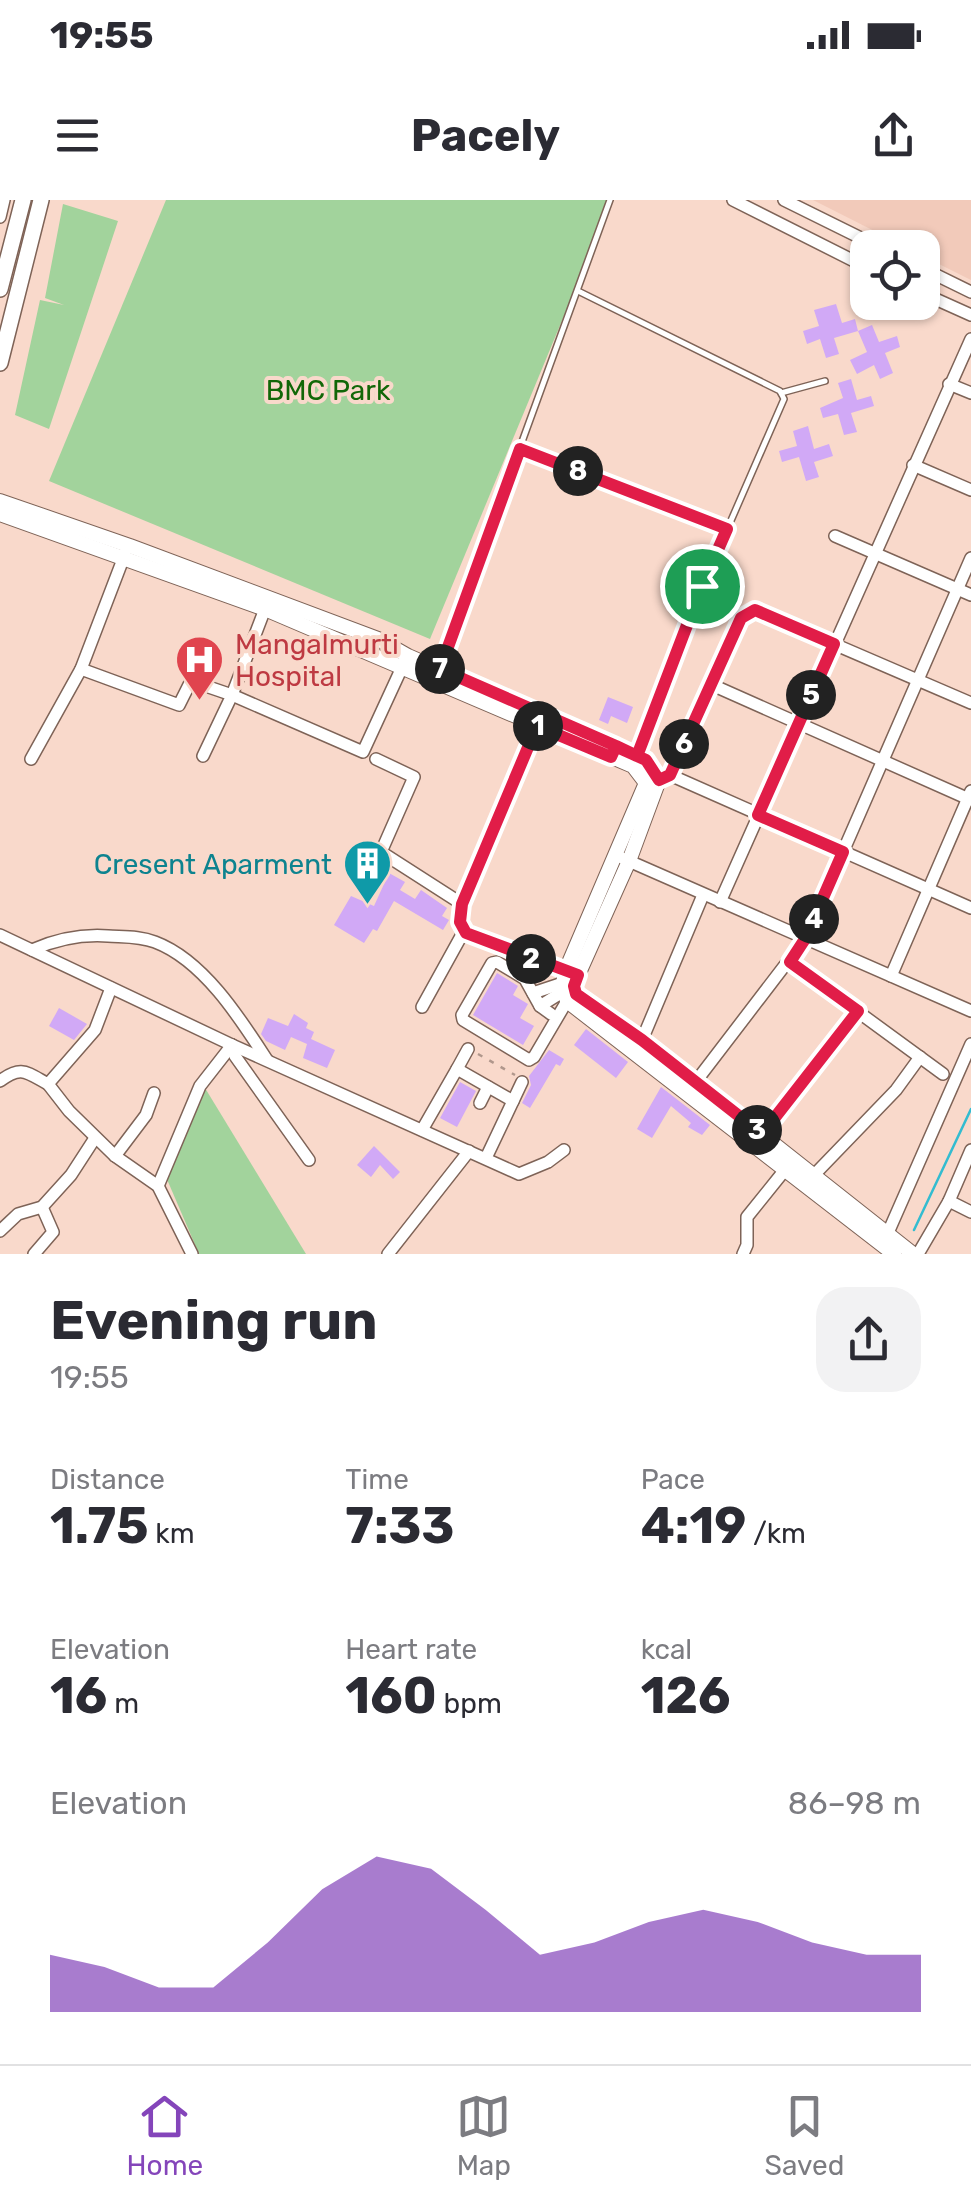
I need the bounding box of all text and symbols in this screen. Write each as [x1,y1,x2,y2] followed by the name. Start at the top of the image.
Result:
[50,12,153,58] text: 19:55
[50,108,105,163] icon: menu
[866,108,921,163] icon: share
[411,109,560,162] text: Pacely
[850,230,940,320] map controls
[850,230,940,320] button: locate
[266,374,391,407] park label: BMC Park
[553,446,603,496] pin: 8
[569,454,587,487] text: 8
[660,544,745,629] pin
[675,559,730,614] icon: arrive
[235,628,399,693] place label: Mangalmurti Hospital
[174,634,226,702] hospital icon: Mangalmurti Hospital
[415,644,465,694] pin: 7
[432,652,448,685] text: 7
[786,670,836,720] pin: 5
[802,678,820,711] text: 5
[513,701,563,751] pin: 1
[531,709,545,742] text: 1
[659,719,709,769] pin: 6
[675,727,693,760] text: 6
[341,838,393,906] building icon: Cresent Aparment
[94,848,332,881] place label: Cresent Aparment
[789,894,839,944] pin: 4
[804,902,824,935] text: 4
[506,934,556,984] pin: 2
[522,942,540,975] text: 2
[732,1105,782,1155] pin: 3
[748,1113,766,1146] text: 3
[816,1287,921,1392] button: share
[50,1288,378,1353] text: Evening run
[50,1358,129,1396] text: 19:55
[50,1463,165,1496] text: Distance
[345,1463,409,1496] text: Time
[641,1463,705,1496] text: Pace
[50,1496,148,1556] text: 1.75
[345,1496,454,1556] text: 7:33
[641,1496,746,1556] text: 4:19
[148,1517,195,1550] text: km
[746,1517,806,1550] text: /km
[50,1633,170,1666] text: Elevation
[345,1633,477,1666] text: Heart rate
[641,1633,692,1666] text: kcal
[50,1666,107,1726] text: 16
[345,1666,437,1726] text: 160
[641,1666,731,1726] text: 126
[107,1687,139,1720] text: m
[437,1687,502,1720] text: bpm
[50,1784,187,1822] text: Elevation
[788,1784,921,1822] text: 86–98 m
[127,2089,203,2182] tab: Home
[456,2089,511,2182] tab: Map
[764,2089,844,2182] tab: Saved

